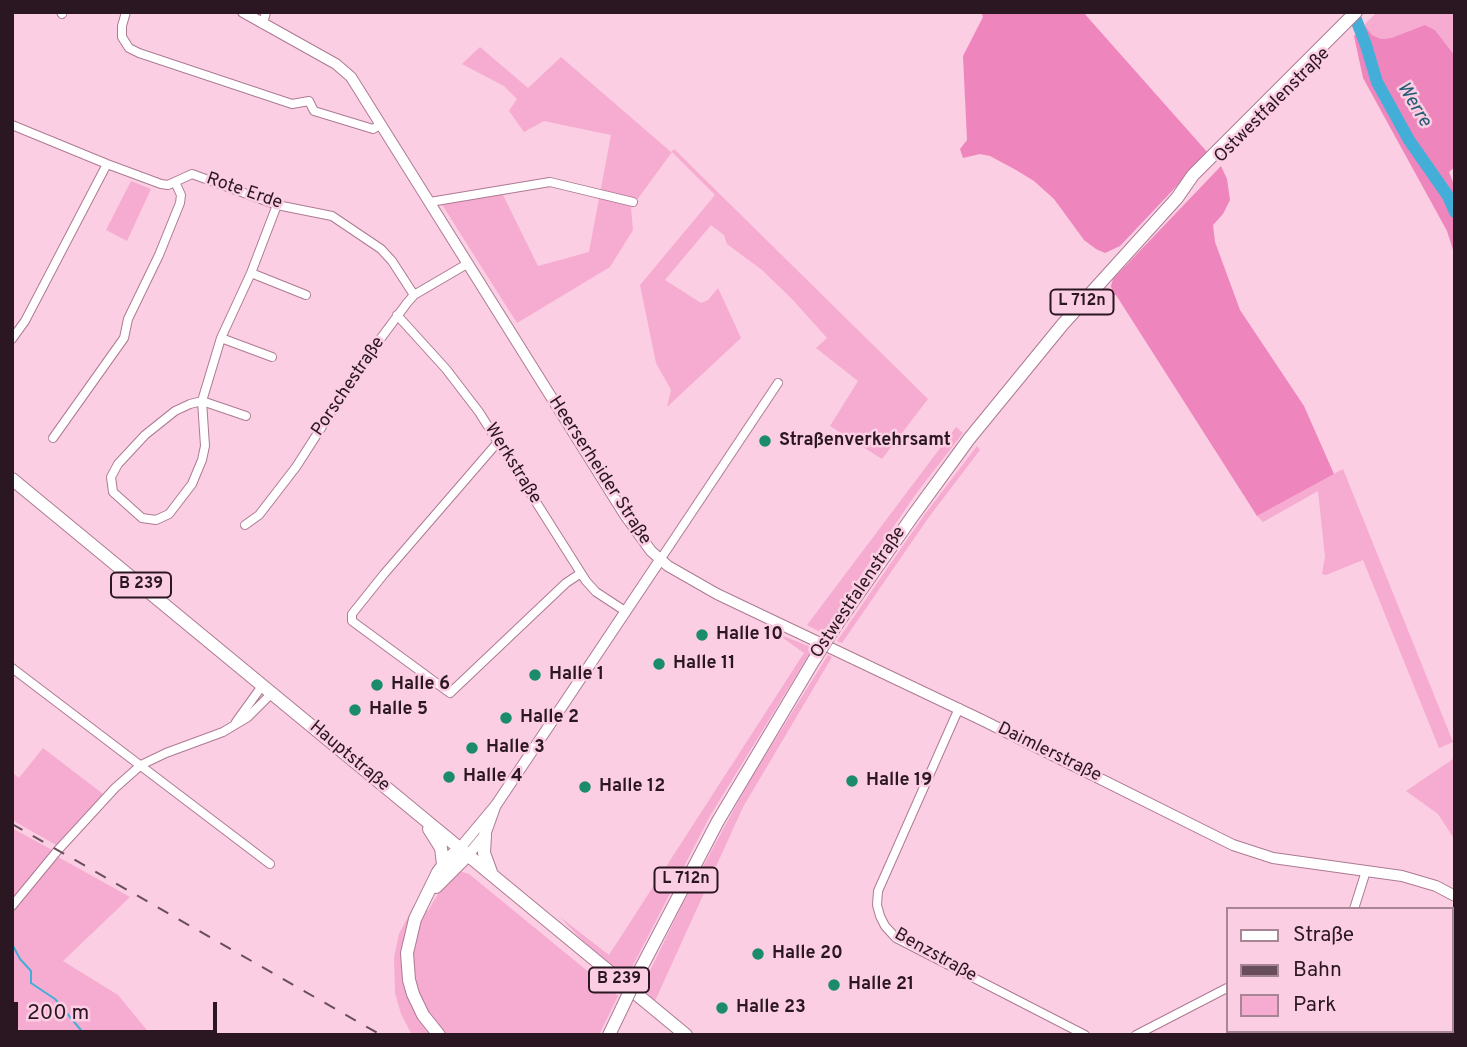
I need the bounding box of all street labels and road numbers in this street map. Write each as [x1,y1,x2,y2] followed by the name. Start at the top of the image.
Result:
[1211,44,1335,168] street label: Ostwestfalenstraße
[203,169,285,215] street label: Rote Erde
[1050,290,1114,314] road number: L 712n
[308,333,390,441] street label: Porschestraße
[543,393,655,549] street label: Heerserheider Straße
[479,420,545,508] street label: Werkstraße
[807,523,911,663] street label: Ostwestfalenstraße
[111,572,171,598] road number: B 239
[304,717,394,797] street label: Hauptstraße
[994,719,1104,787] street label: Daimlerstraße
[654,867,718,892] road number: L 712n
[890,925,980,987] street label: Benzstraße
[589,968,649,992] road number: B 239

